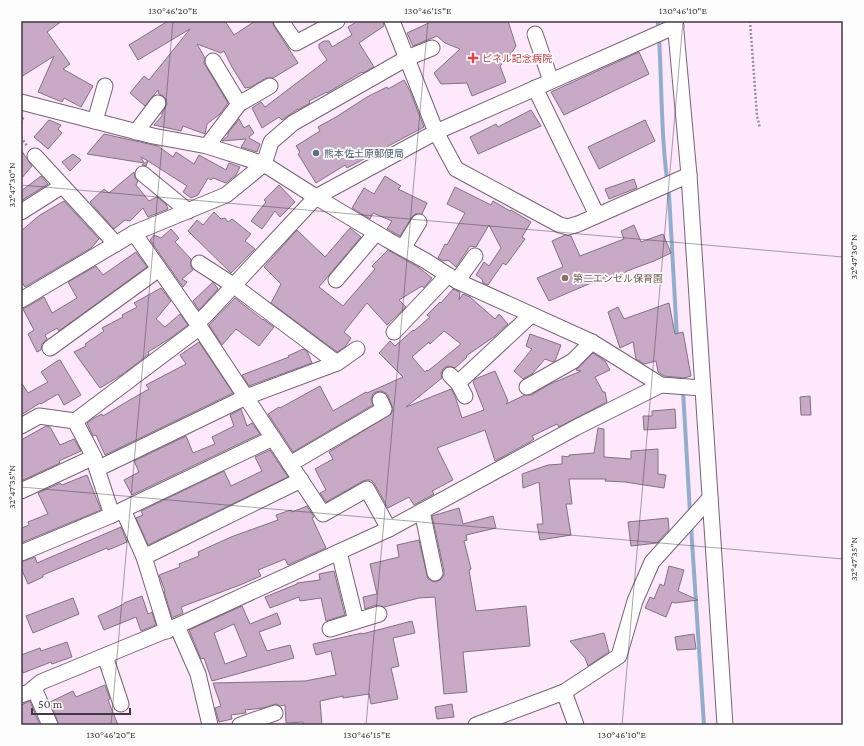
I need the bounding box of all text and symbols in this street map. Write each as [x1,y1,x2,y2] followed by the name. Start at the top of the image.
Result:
[148,5,198,16] text: 130°46'20"E
[405,5,452,16] text: 130°46'15"E
[659,5,707,16] text: 130°46'10"E
[467,52,479,64] marker: ピネル記念病院
[482,53,552,64] place label: ピネル記念病院
[311,148,321,158] marker: 熊本佐土原郵便局
[324,148,404,159] place label: 熊本佐土原郵便局
[6,162,17,208] text: 32°47'30"N
[848,234,859,280] text: 32°47'30"N
[560,273,570,283] marker: 第二エンゼル保育園
[573,273,663,284] place label: 第二エンゼル保育園
[6,464,17,509] text: 32°47'35"N
[848,536,859,581] text: 32°47'35"N
[32,690,130,716] scale bar
[38,697,63,711] text: 50 m
[86,729,136,740] text: 130°46'20"E
[344,729,391,740] text: 130°46'15"E
[598,729,646,740] text: 130°46'10"E

